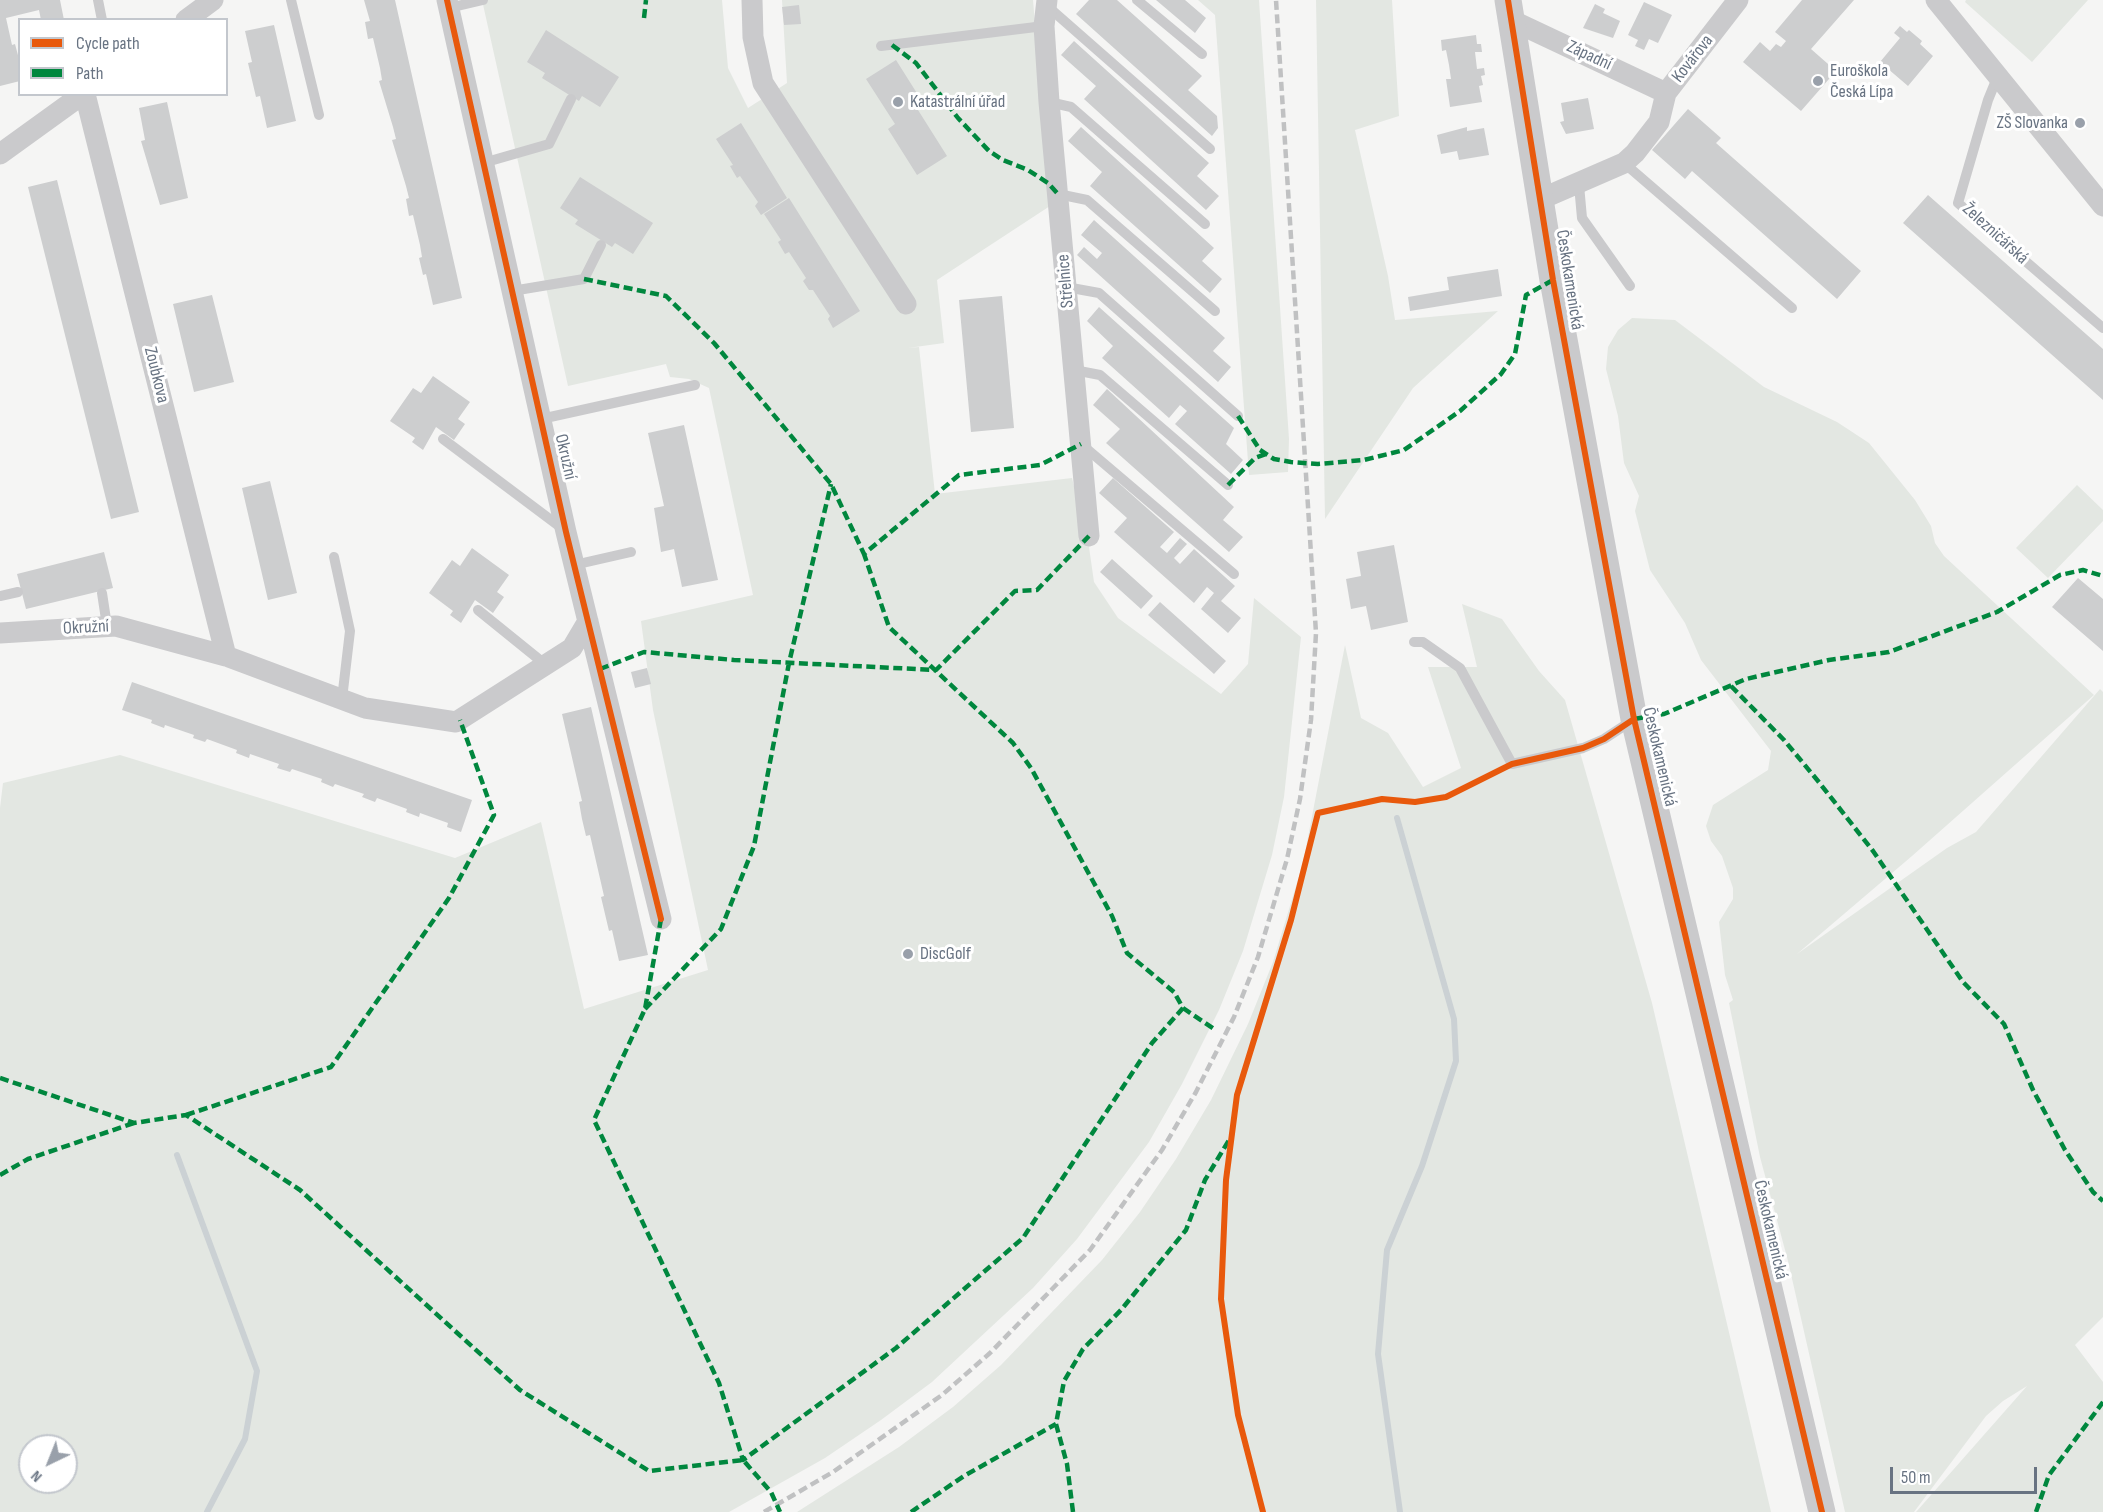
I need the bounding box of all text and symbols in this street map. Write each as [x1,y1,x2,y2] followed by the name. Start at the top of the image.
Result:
[18,18,228,96] legend
[1668,31,1718,87] street label: Kovářova
[76,33,140,54] text: Cycle path
[1563,36,1615,76] street label: Západní
[1830,60,1893,103] place label: Euroškola Česká Lípa
[76,63,104,84] text: Path
[1811,74,1825,88] marker: Euroškola Česká Lípa
[910,91,1005,113] place label: Katastrální úřad
[891,95,905,109] marker: Katastrální úřad
[1996,112,2068,134] place label: ZŠ Slovanka
[2073,116,2087,130] marker: ZŠ Slovanka
[1957,199,2033,269] street label: Železničářská
[1550,228,1588,332] street label: Českokamenická
[1053,253,1079,309] street label: Střelnice
[139,345,173,405] street label: Zoubkova
[549,432,581,482] street label: Okružní
[62,616,110,640] street label: Okružní
[1637,705,1681,809] street label: Českokamenická
[920,943,971,965] place label: DiscGolf
[901,947,915,961] marker: DiscGolf
[1748,1178,1792,1282] street label: Českokamenická
[18,1434,78,1494] north arrow
[1893,1455,2040,1493] scale bar
[27,1466,46,1486] text: N
[1901,1467,1931,1488] text: 50 m

